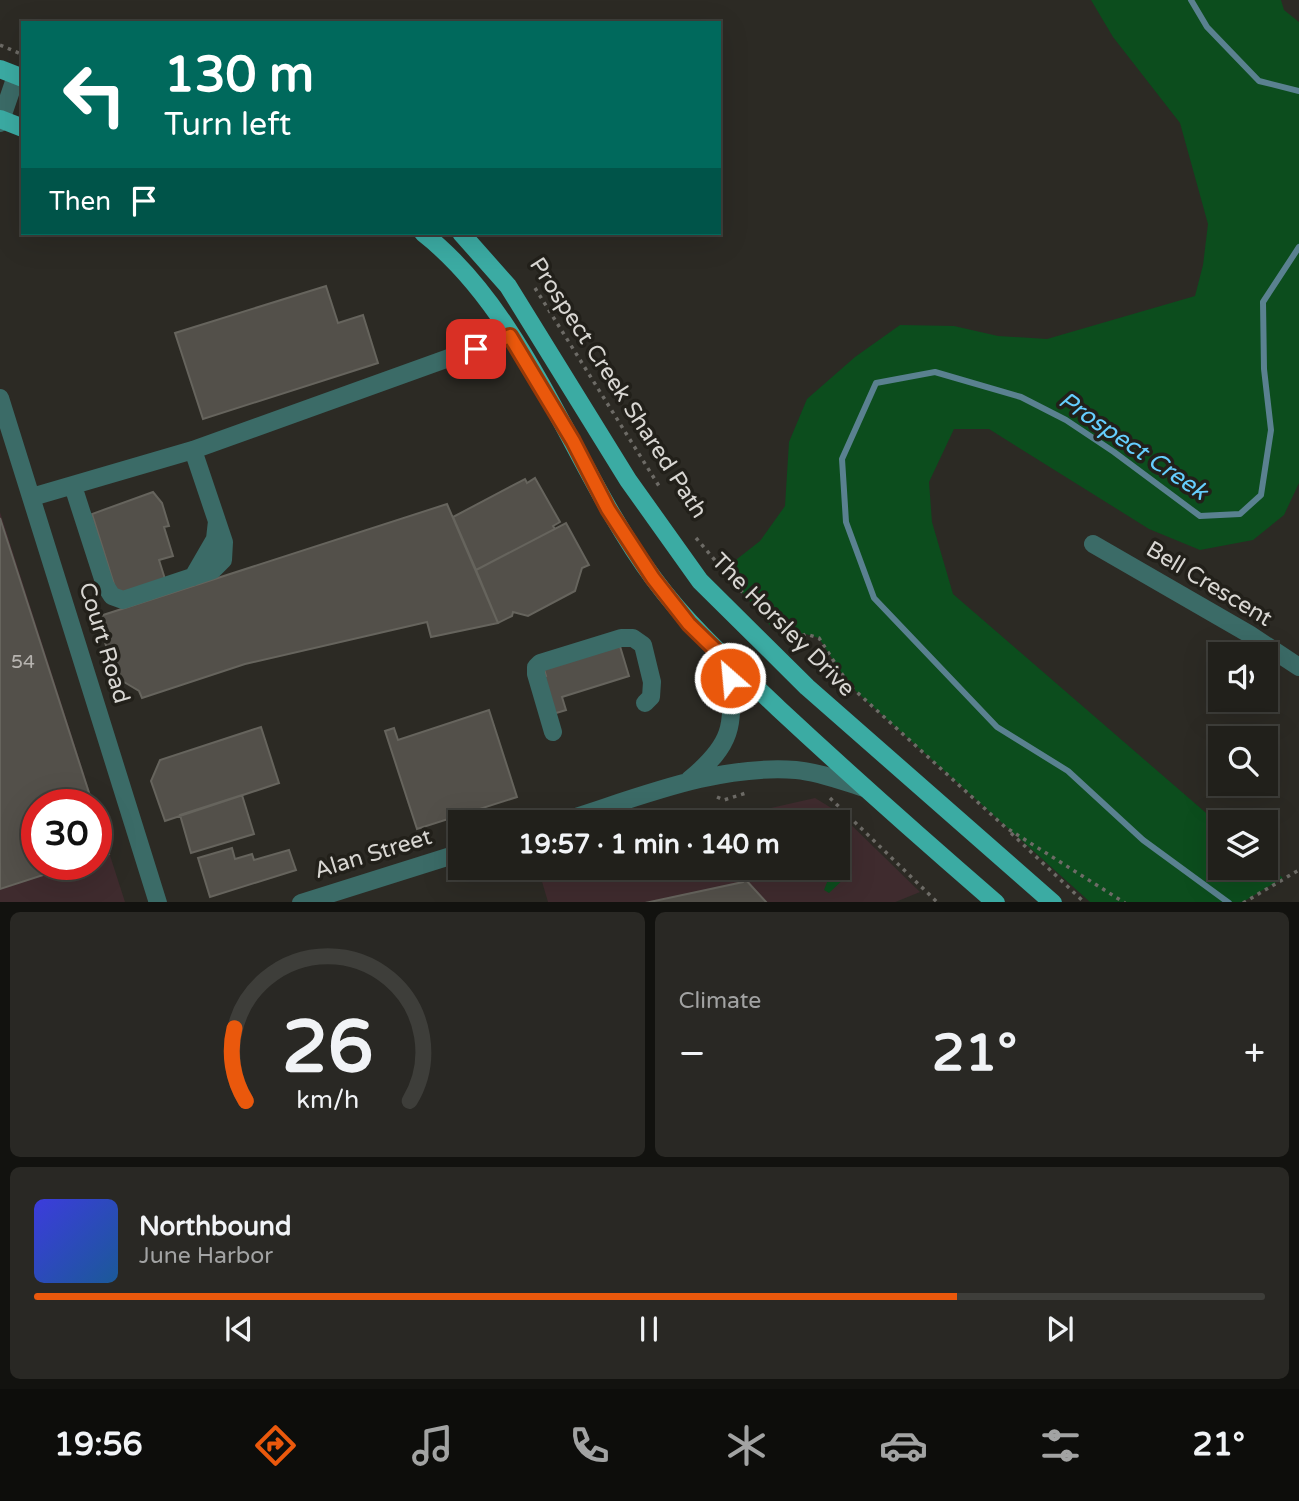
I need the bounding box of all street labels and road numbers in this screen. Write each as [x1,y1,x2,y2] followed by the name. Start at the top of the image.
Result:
[523,252,713,524] street label: Prospect Creek Shared Path
[1141,535,1277,633] street label: Bell Crescent
[705,547,861,703] street label: The Horsley Drive
[72,579,136,707] street label: Court Road
[311,823,435,885] street label: Alan Street

